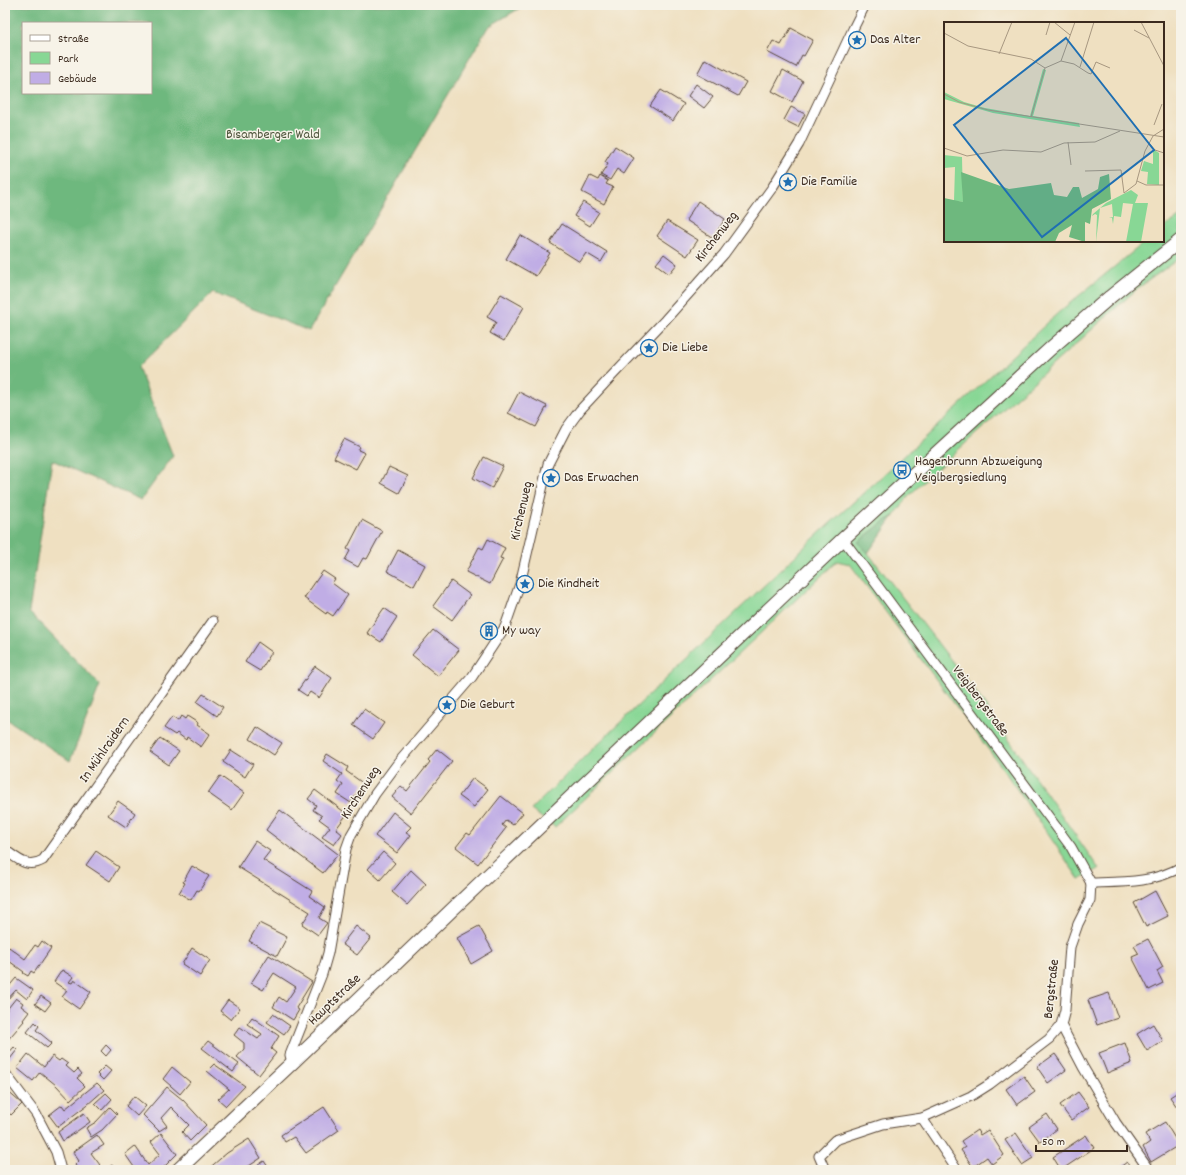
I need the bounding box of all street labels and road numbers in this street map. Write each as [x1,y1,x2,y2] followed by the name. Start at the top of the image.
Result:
[691,207,743,267] street label: Kirchenweg
[505,479,539,543] street label: Kirchenweg
[947,661,1013,741] street label: Veiglbergstraße
[75,713,135,787] street label: In Mühlraidern
[336,762,386,824] street label: Kirchenweg
[1039,958,1065,1020] street label: Bergstraße
[304,970,366,1030] street label: Hauptstraße

